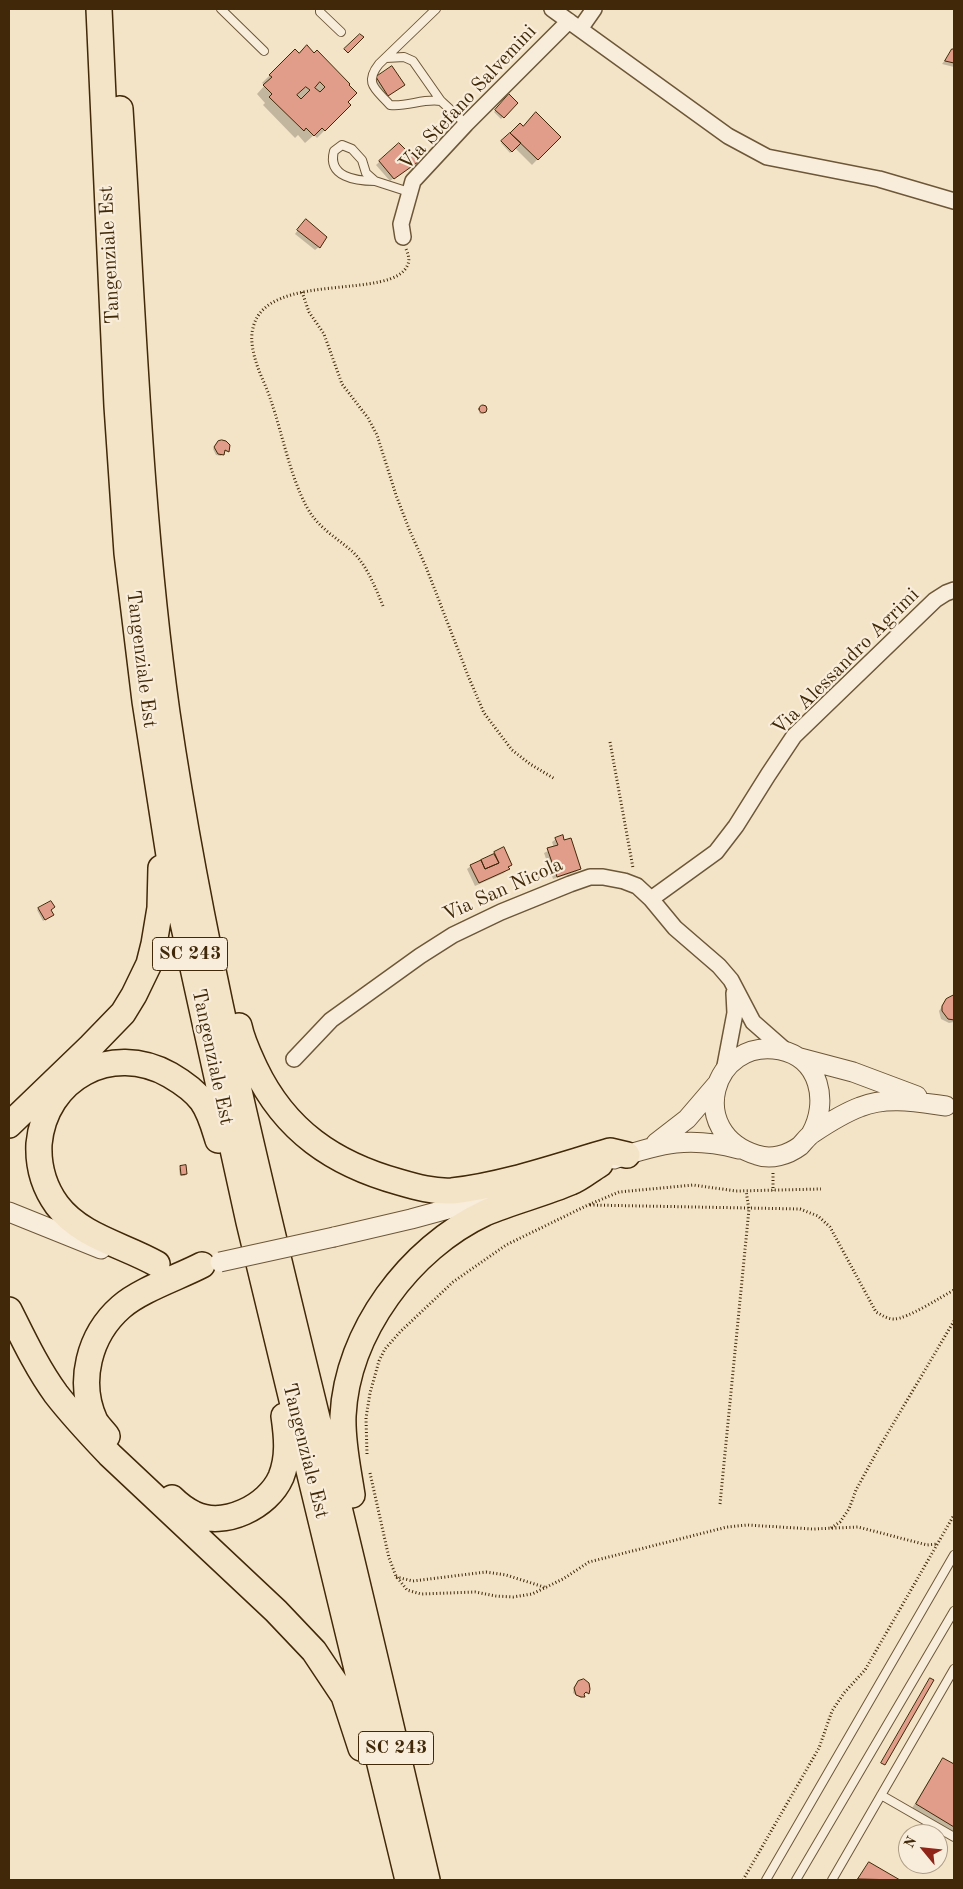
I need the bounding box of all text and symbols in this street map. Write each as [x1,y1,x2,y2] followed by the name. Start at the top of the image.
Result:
[394,20,542,176] street label: Via Stefano Salvemini
[94,185,126,325] street label: Tangenziale Est
[767,583,925,741] street label: Via Alessandro Agrimi
[121,589,161,729] street label: Tangenziale Est
[439,853,567,927] street label: Via San Nicola
[152,938,228,971] road number: SC 243
[186,987,238,1127] street label: Tangenziale Est
[277,1381,333,1521] street label: Tangenziale Est
[358,1732,434,1765] road number: SC 243
[898,1824,948,1874] north arrow
[902,1834,919,1850] text: N

